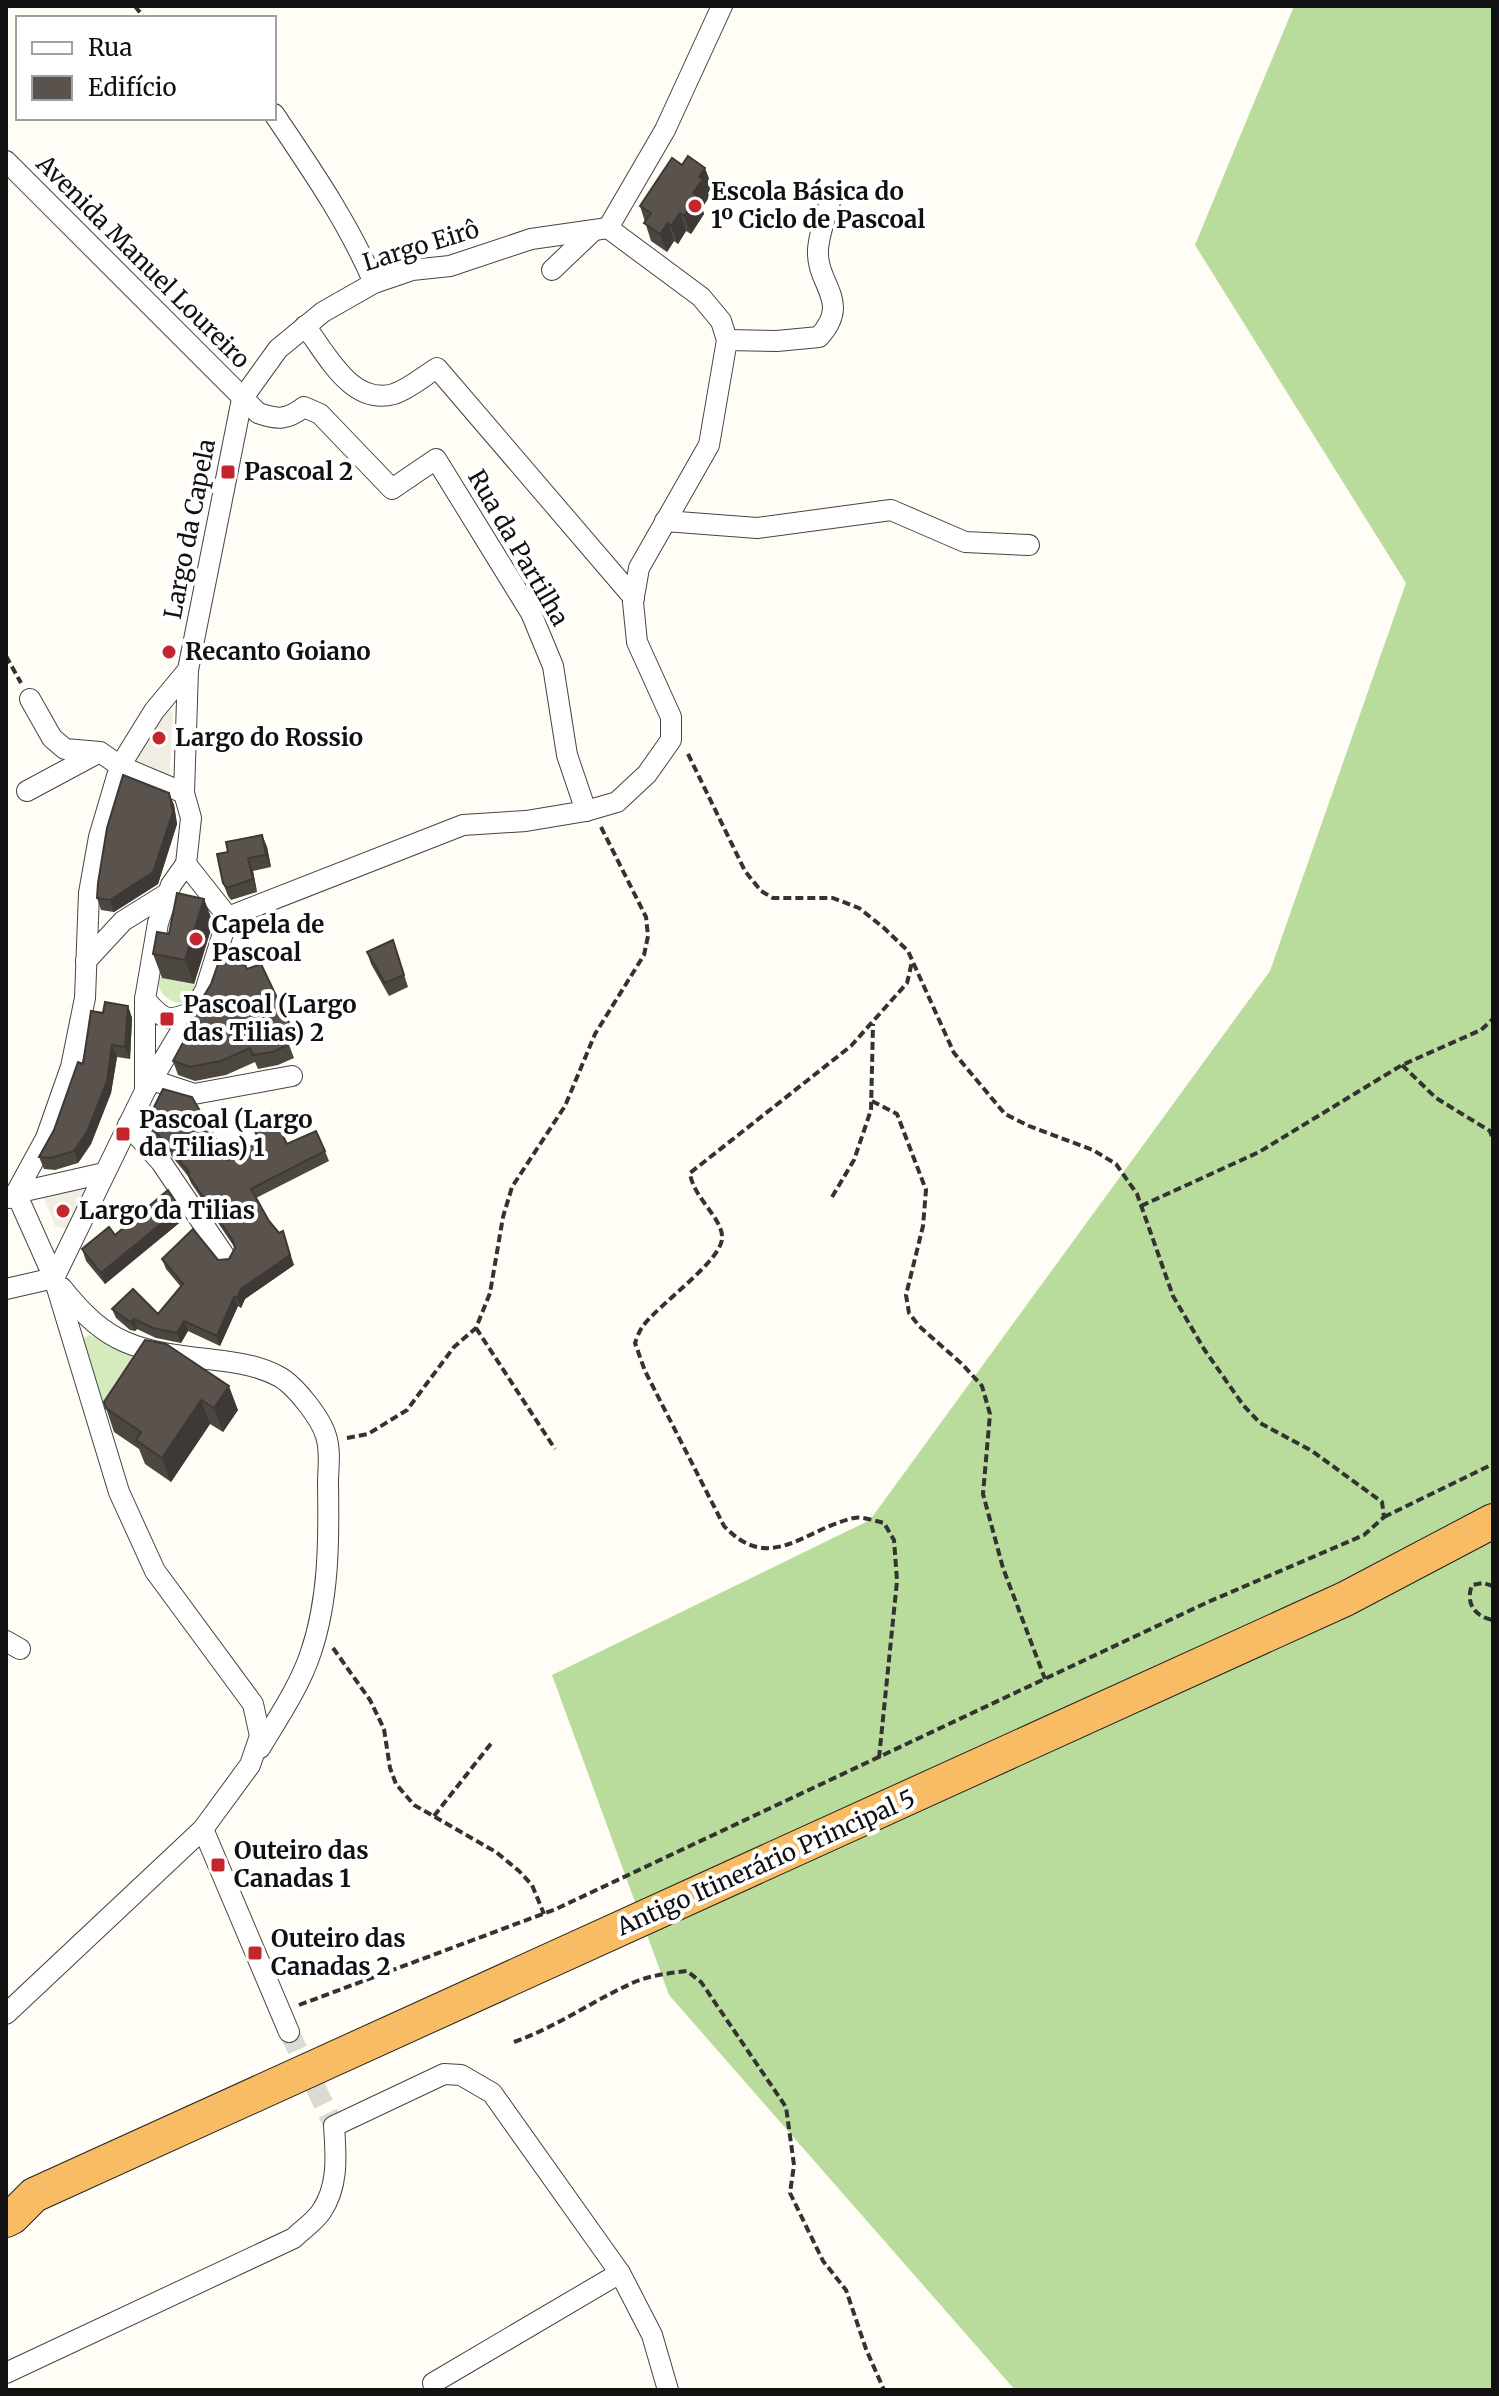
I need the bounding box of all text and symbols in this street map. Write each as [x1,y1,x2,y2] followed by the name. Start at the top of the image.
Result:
[16,16,276,120] legend
[88,32,132,63] text: Rua
[88,72,176,103] text: Edifício
[29,148,257,375] street label: Avenida Manuel Loureiro
[711,176,926,235] place label: Escola Básica do 1º Ciclo de Pascoal
[686,197,704,215] marker: Escola Básica do 1º Ciclo de Pascoal
[359,213,483,278] street label: Largo Eirô
[157,436,222,621] street label: Largo da Capela
[244,456,353,487] place label: Pascoal 2
[219,463,237,481] marker: Pascoal 2
[461,464,576,632] street label: Rua da Partilha
[185,636,371,667] place label: Recanto Goiano
[160,643,178,661] marker: Recanto Goiano
[175,722,363,753] place label: Largo do Rossio
[150,729,168,747] marker: Largo do Rossio
[212,909,324,968] place label: Capela de Pascoal
[187,930,205,948] marker: Capela de Pascoal
[183,989,357,1048] place label: Pascoal (Largo das Tilias) 2
[158,1010,176,1028] marker: Pascoal (Largo das Tilias) 2
[139,1104,313,1163] place label: Pascoal (Largo da Tilias) 1
[114,1125,132,1143] marker: Pascoal (Largo da Tilias) 1
[79,1195,255,1226] place label: Largo da Tilias
[54,1202,72,1220] marker: Largo da Tilias
[611,1783,920,1943] street label: Antigo Itinerário Principal 5
[234,1835,369,1894] place label: Outeiro das Canadas 1
[209,1856,227,1874] marker: Outeiro das Canadas 1
[271,1923,406,1982] place label: Outeiro das Canadas 2
[246,1944,264,1962] marker: Outeiro das Canadas 2

